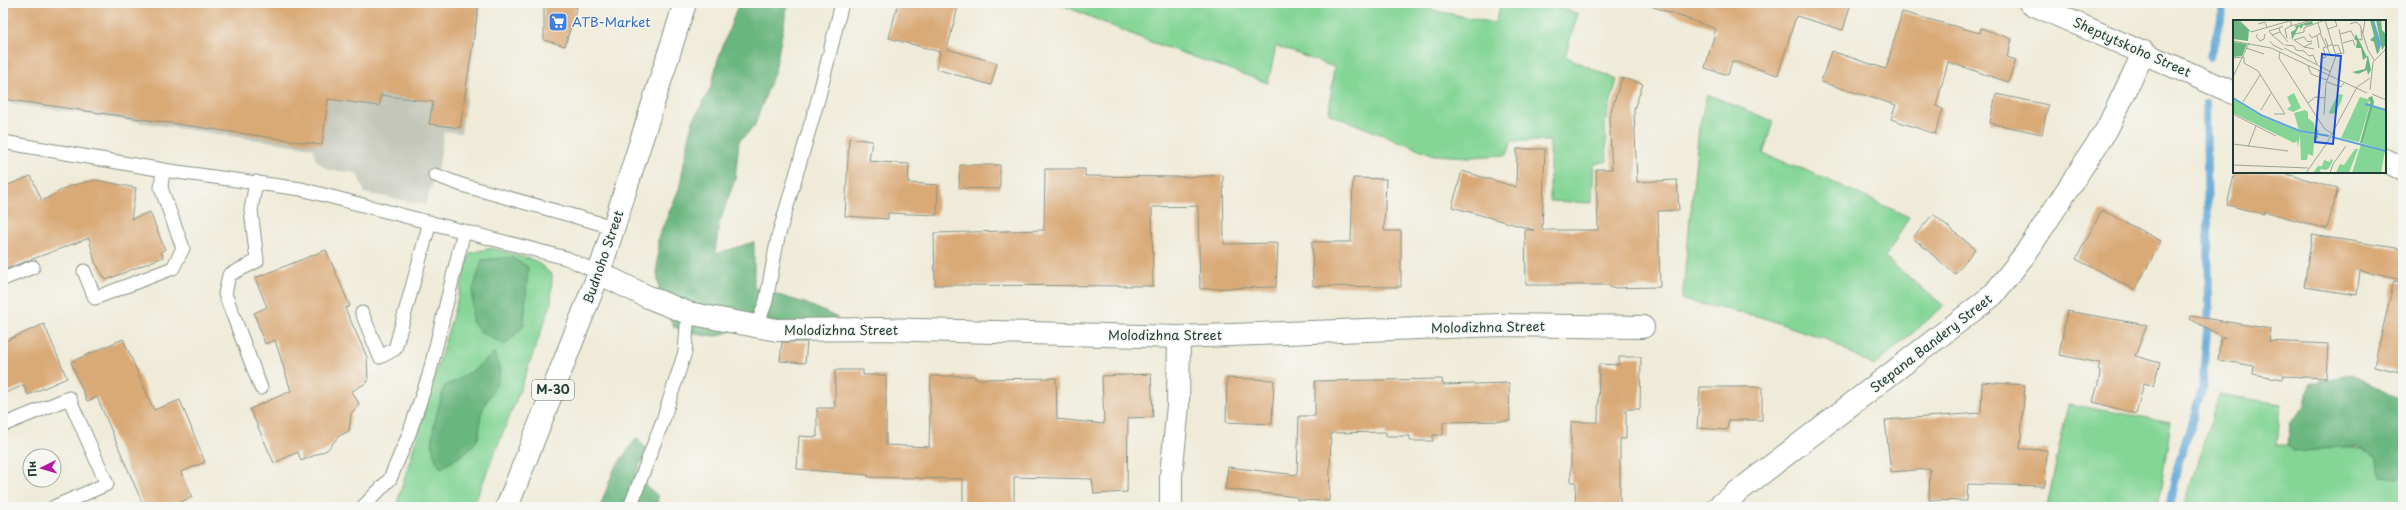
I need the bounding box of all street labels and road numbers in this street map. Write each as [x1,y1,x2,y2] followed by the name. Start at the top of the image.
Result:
[2070,12,2194,81] street label: Sheptytskoho Street
[578,208,627,306] street label: Budnoho Street
[1866,289,1996,396] street label: Stepana Bandery Street
[1431,316,1545,337] street label: Molodizhna Street
[784,320,898,339] street label: Molodizhna Street
[1108,325,1222,344] street label: Molodizhna Street
[532,380,574,400] road number: М-30

